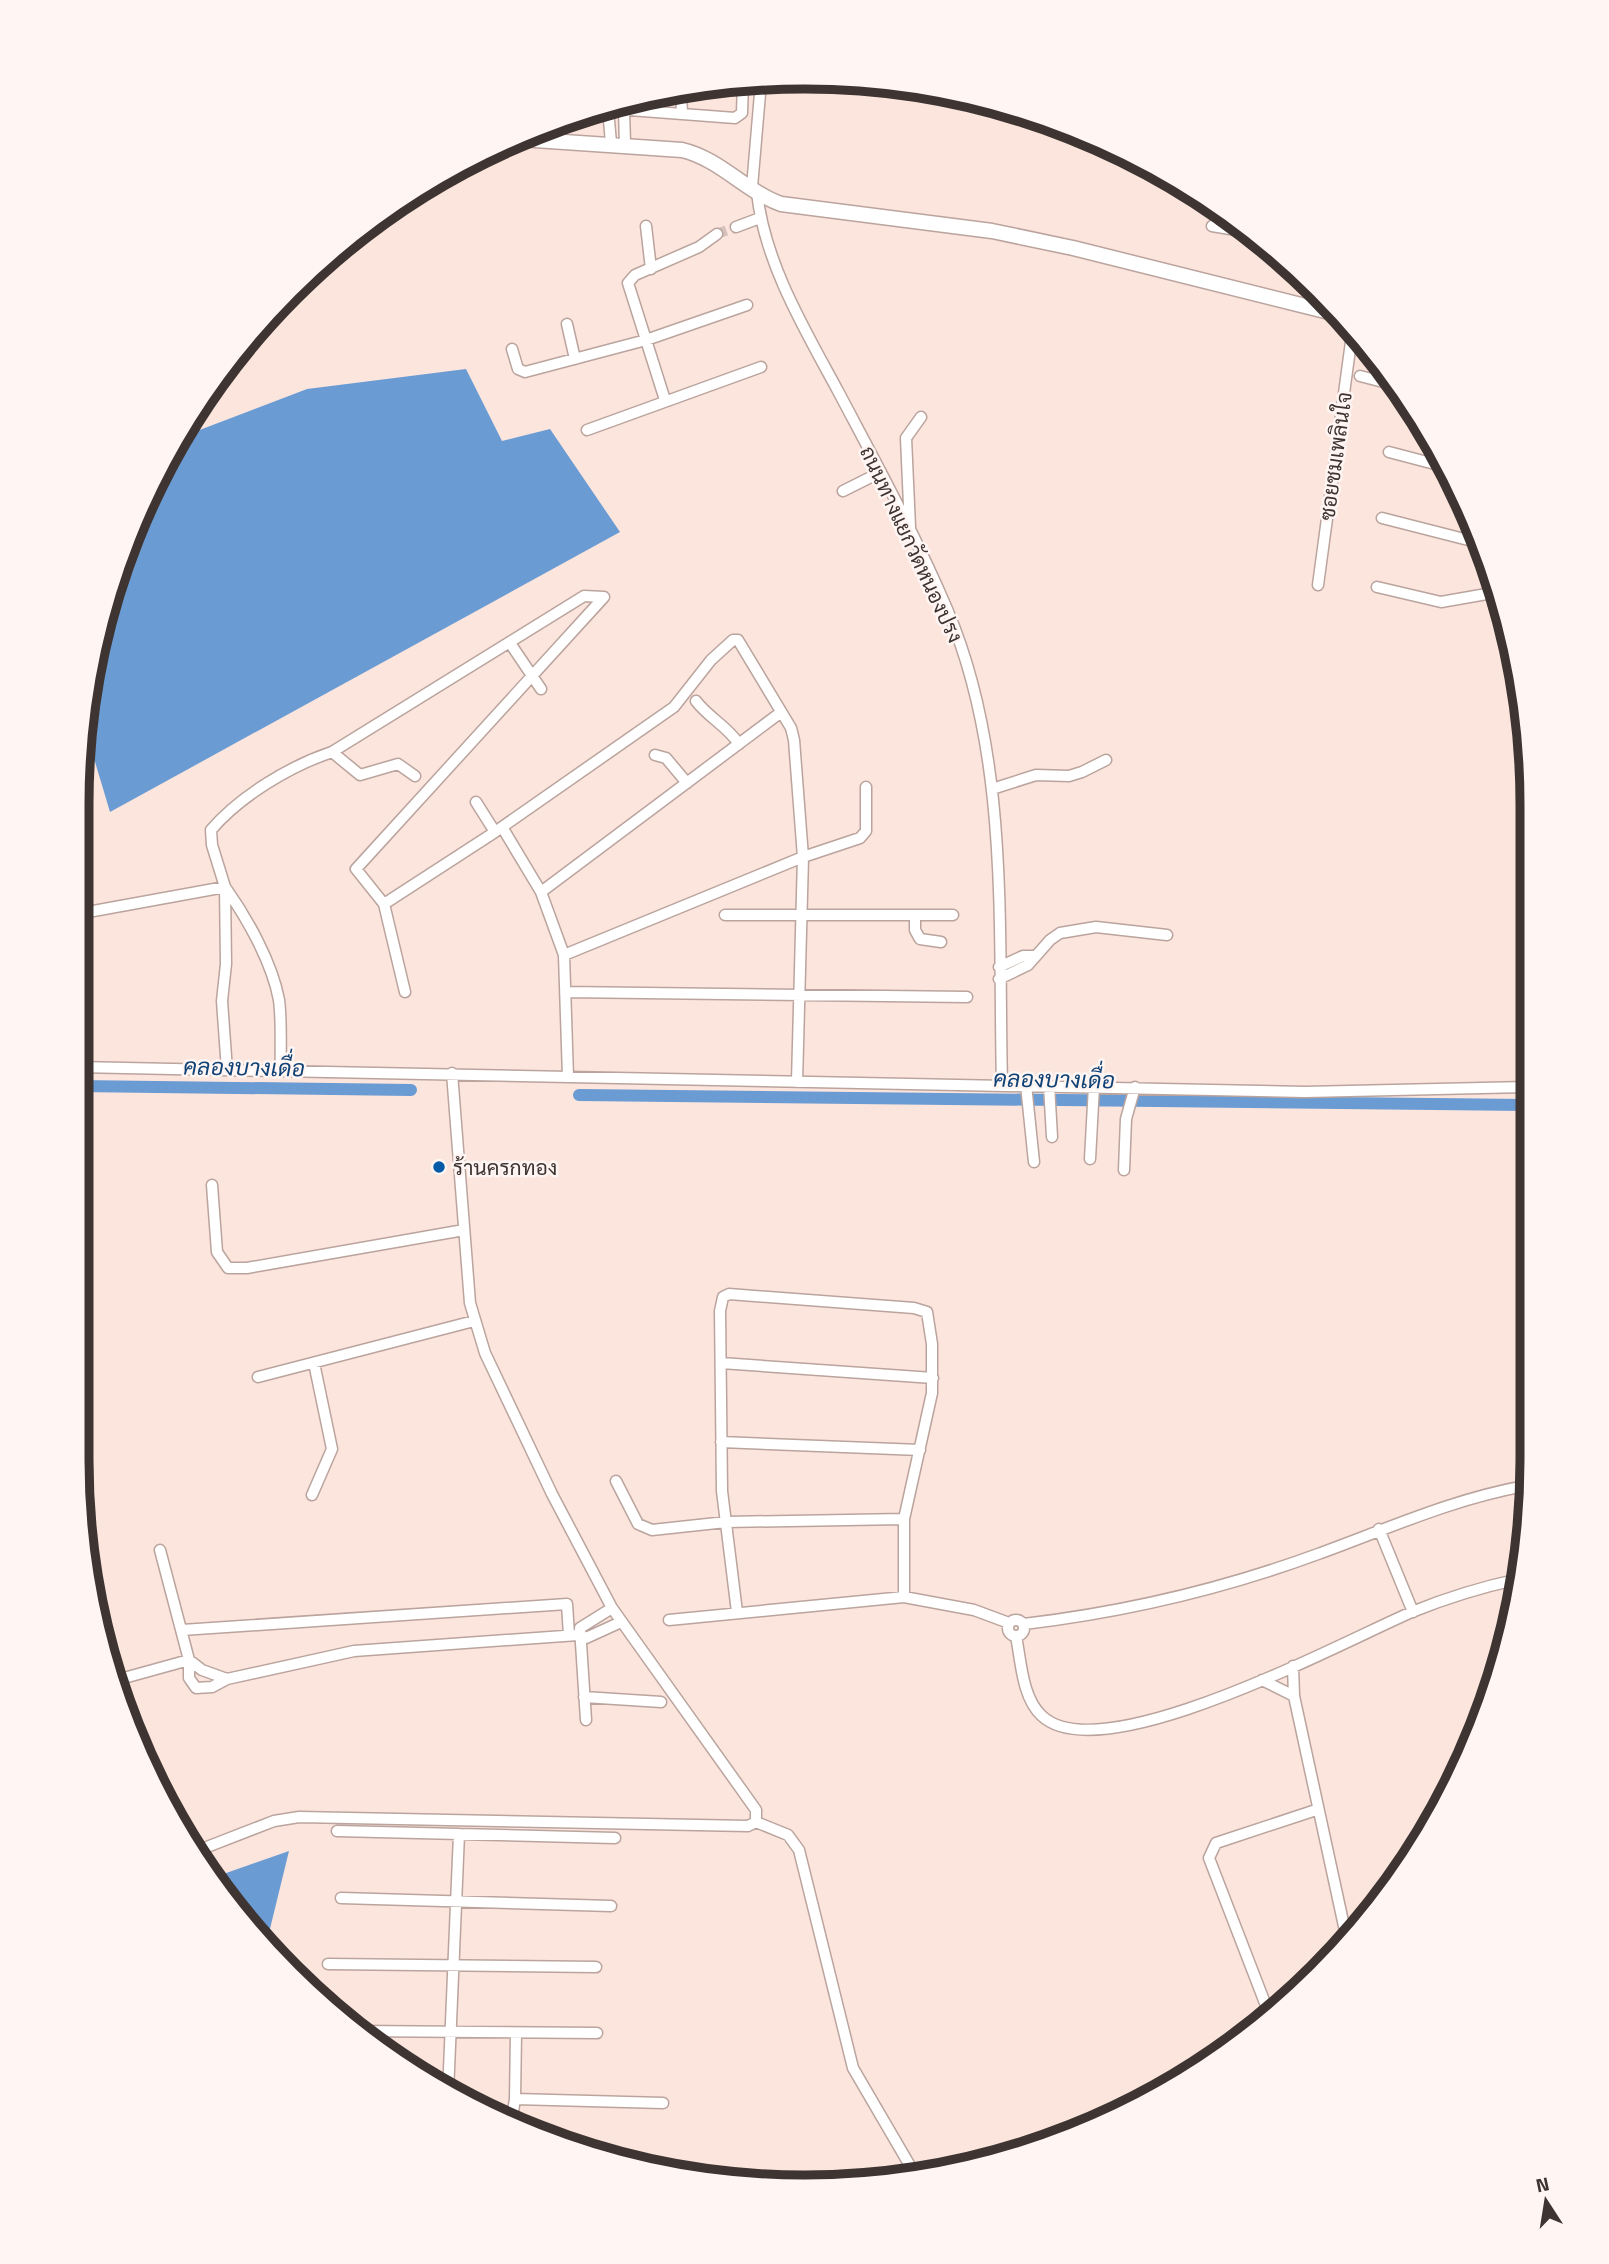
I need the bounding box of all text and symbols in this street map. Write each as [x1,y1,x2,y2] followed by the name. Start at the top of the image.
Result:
[1310,390,1360,522] street label: ซอยชมเพลินใจ
[852,440,972,648] street label: ถนนทางแยกวัดหนองปรง
[183,1045,305,1086] water label: คลองบางเดื่อ
[993,1057,1115,1098] water label: คลองบางเดื่อ
[453,1151,557,1183] place label: ร้านครกทอง
[431,1159,447,1175] marker: ร้านครกทอง
[1511,2166,1581,2236] north arrow
[1533,2168,1552,2199] text: N

